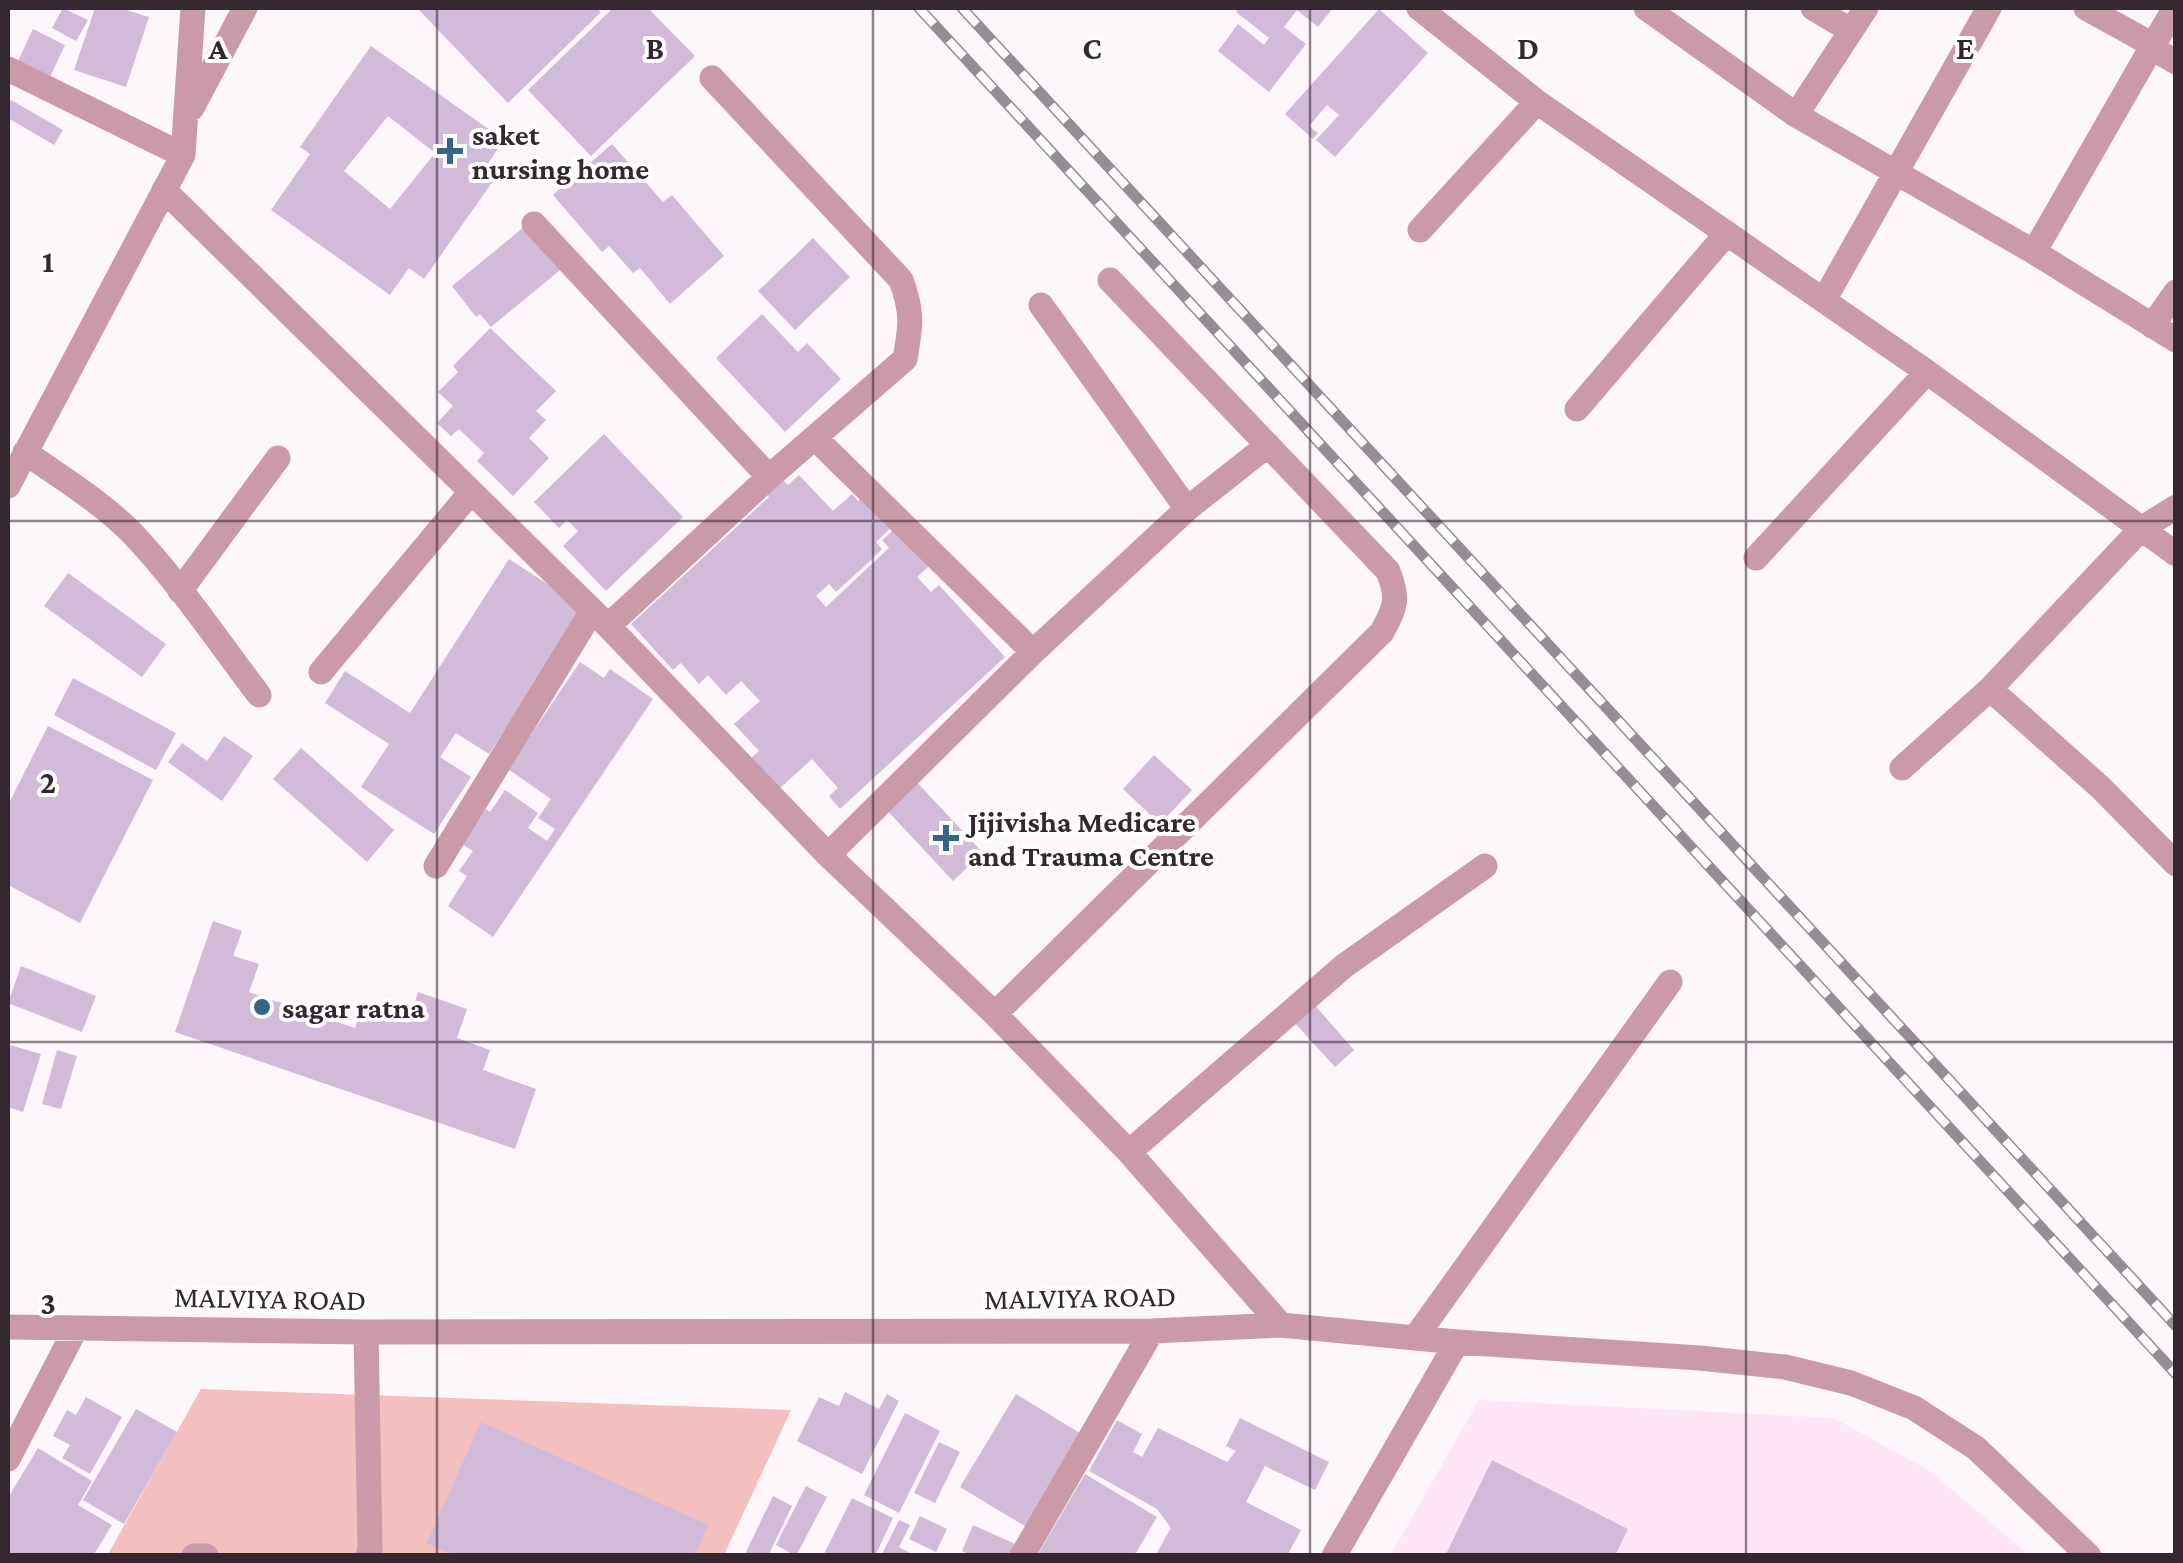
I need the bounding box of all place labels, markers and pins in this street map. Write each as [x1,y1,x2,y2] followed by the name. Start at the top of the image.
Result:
[472,118,649,185] place label: saket nursing home
[437,138,463,164] marker: saket nursing home
[965,805,1214,872] place label: Jijivisha Medicare and Trauma Centre
[933,825,959,851] marker: Jijivisha Medicare and Trauma Centre
[282,991,425,1024] place label: sagar ratna
[251,996,273,1018] marker: sagar ratna

